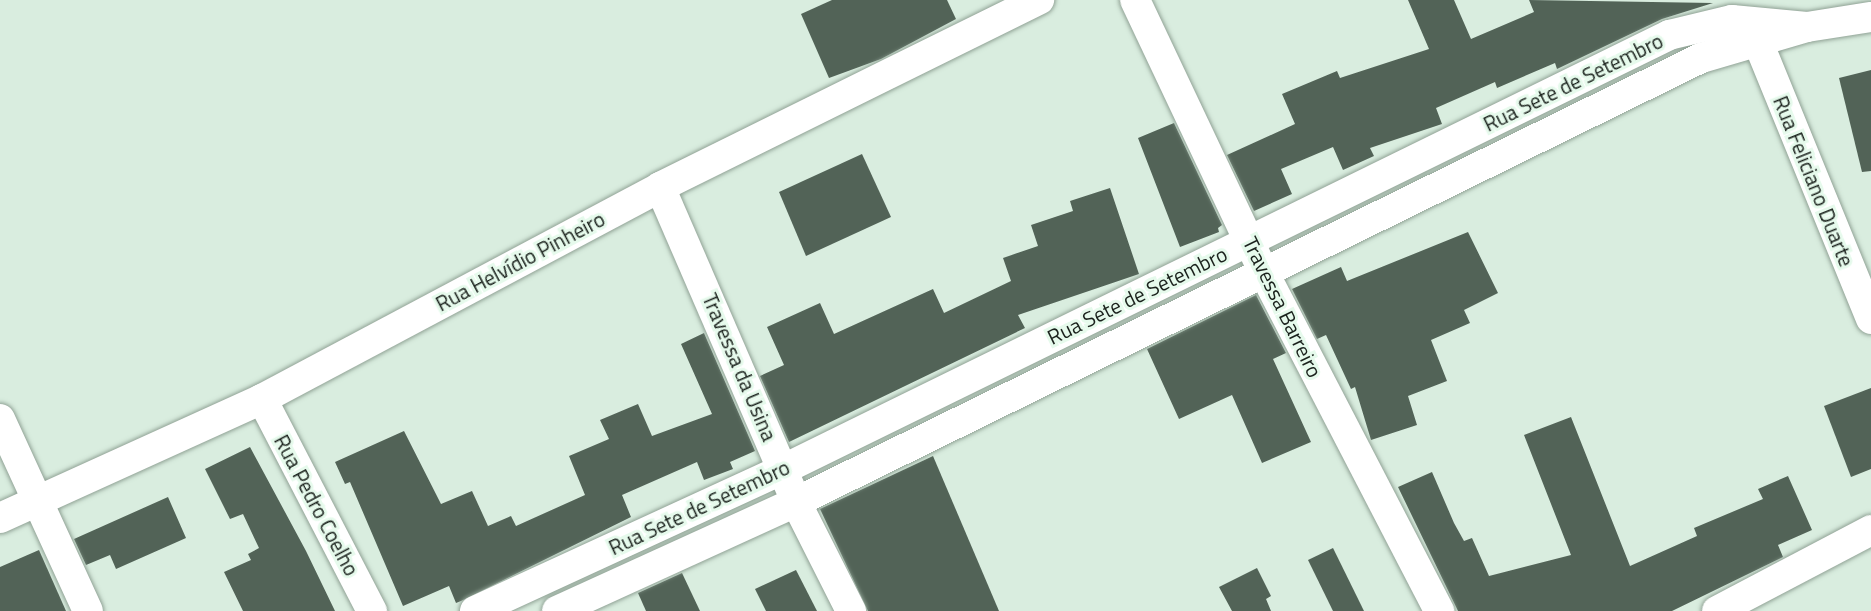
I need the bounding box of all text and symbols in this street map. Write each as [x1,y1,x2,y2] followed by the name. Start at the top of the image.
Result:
[1479,28,1667,136] street label: Rua Sete de Setembro
[1768,92,1860,270] street label: Rua Feliciano Duarte
[431,206,609,316] street label: Rua Helvídio Pinheiro
[1238,233,1328,381] street label: Travessa Barreiro
[1043,241,1231,349] street label: Rua Sete de Setembro
[698,289,782,445] street label: Travessa da Usina
[269,430,365,580] street label: Rua Pedro Coelho
[605,454,793,560] street label: Rua Sete de Setembro

